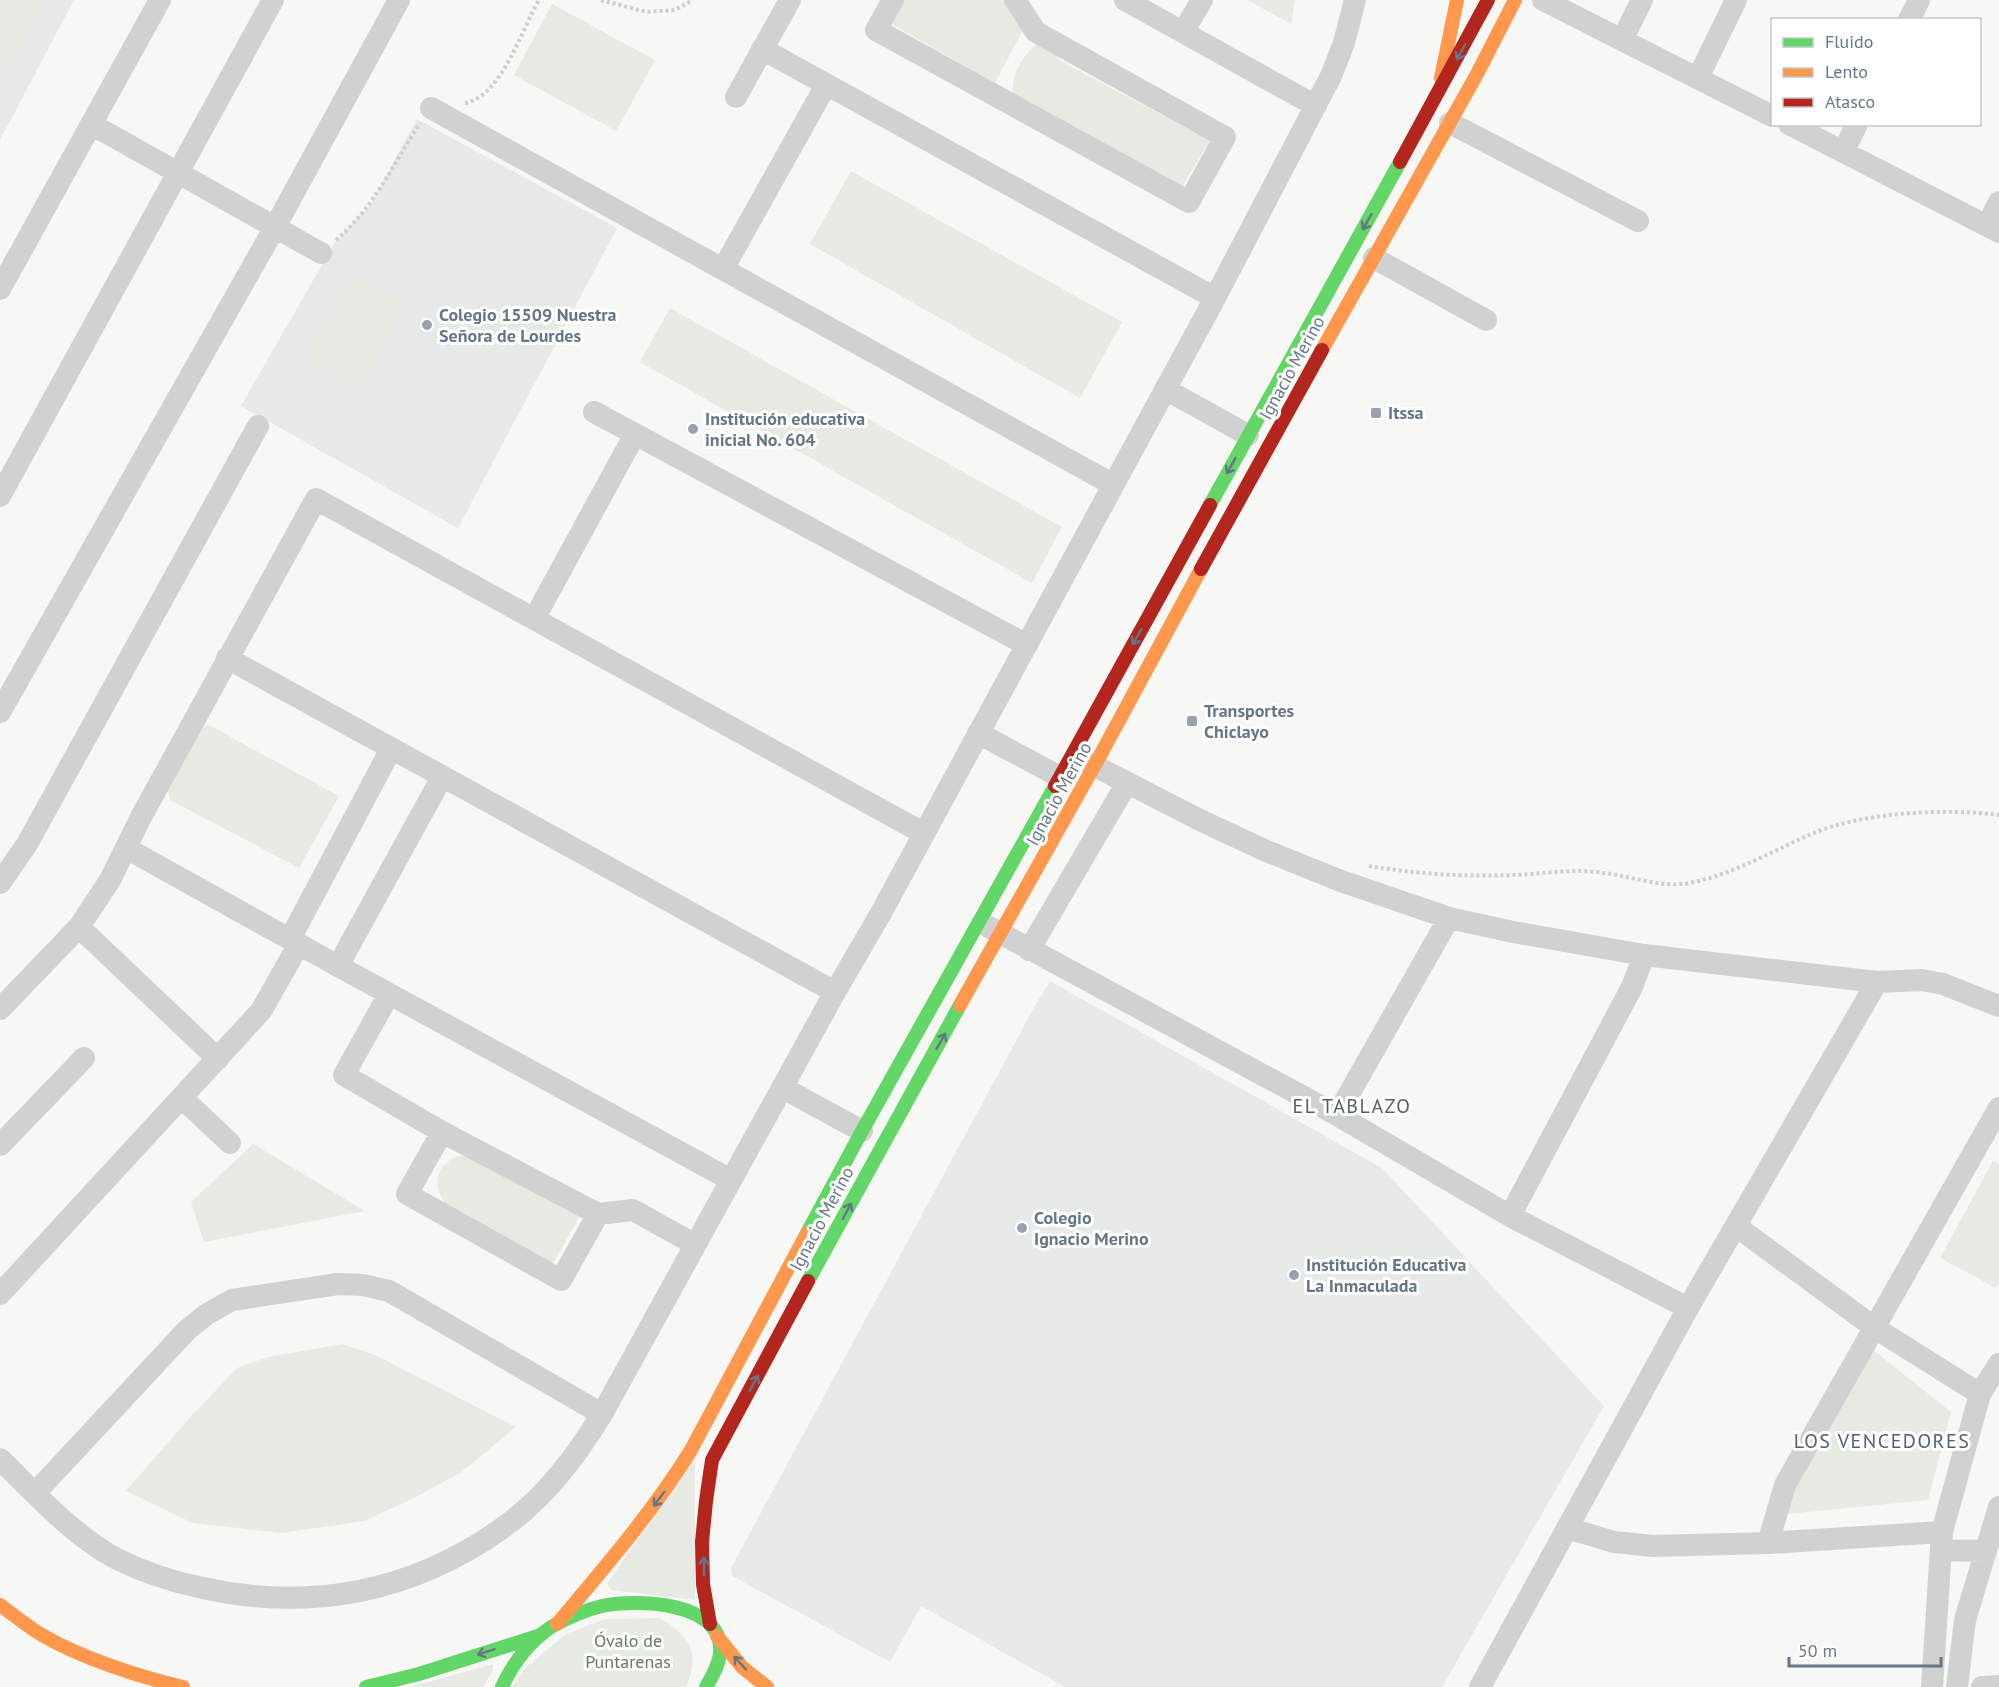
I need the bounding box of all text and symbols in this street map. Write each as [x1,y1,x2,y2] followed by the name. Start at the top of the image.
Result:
[1771,18,1981,126] legend
[1825,30,1873,53] text: Fluido
[1455,42,1466,60] one-way arrow
[1825,60,1868,83] text: Lento
[1825,90,1875,113] text: Atasco
[1361,213,1373,230] one-way arrow
[439,303,617,347] place label: Colegio 15509 Nuestra Señora de Lourdes
[1254,312,1329,424] street label: Ignacio Merino
[420,318,434,332] marker: Colegio 15509 Nuestra Señora de Lourdes
[1388,401,1424,424] place label: Itssa
[1369,406,1383,420] marker: Itssa
[705,407,865,451] place label: Institución educativa inicial No. 604
[686,422,700,436] marker: Institución educativa inicial No. 604
[1225,457,1237,474] one-way arrow
[1131,628,1143,645] one-way arrow
[1204,699,1295,743] place label: Transportes Chiclayo
[1185,714,1199,728] marker: Transportes Chiclayo
[1021,738,1096,850] street label: Ignacio Merino
[936,1032,947,1050] one-way arrow
[1292,1093,1412,1119] district label: EL TABLAZO
[784,1163,859,1275] street label: Ignacio Merino
[841,1203,853,1220] one-way arrow
[1034,1206,1149,1250] place label: Colegio Ignacio Merino
[1015,1221,1029,1235] marker: Colegio Ignacio Merino
[1306,1253,1467,1297] place label: Institución Educativa La Inmaculada
[1287,1268,1301,1282] marker: Institución Educativa La Inmaculada
[749,1374,760,1392] one-way arrow
[1794,1428,1970,1454] district label: LOS VENCEDORES
[653,1490,665,1506] one-way arrow
[698,1557,709,1577] one-way arrow
[585,1629,671,1673] park label: Óvalo de Puntarenas
[1789,1630,1940,1668] scale bar
[1798,1639,1837,1662] text: 50 m
[477,1647,496,1658] one-way arrow
[733,1656,748,1671] one-way arrow

